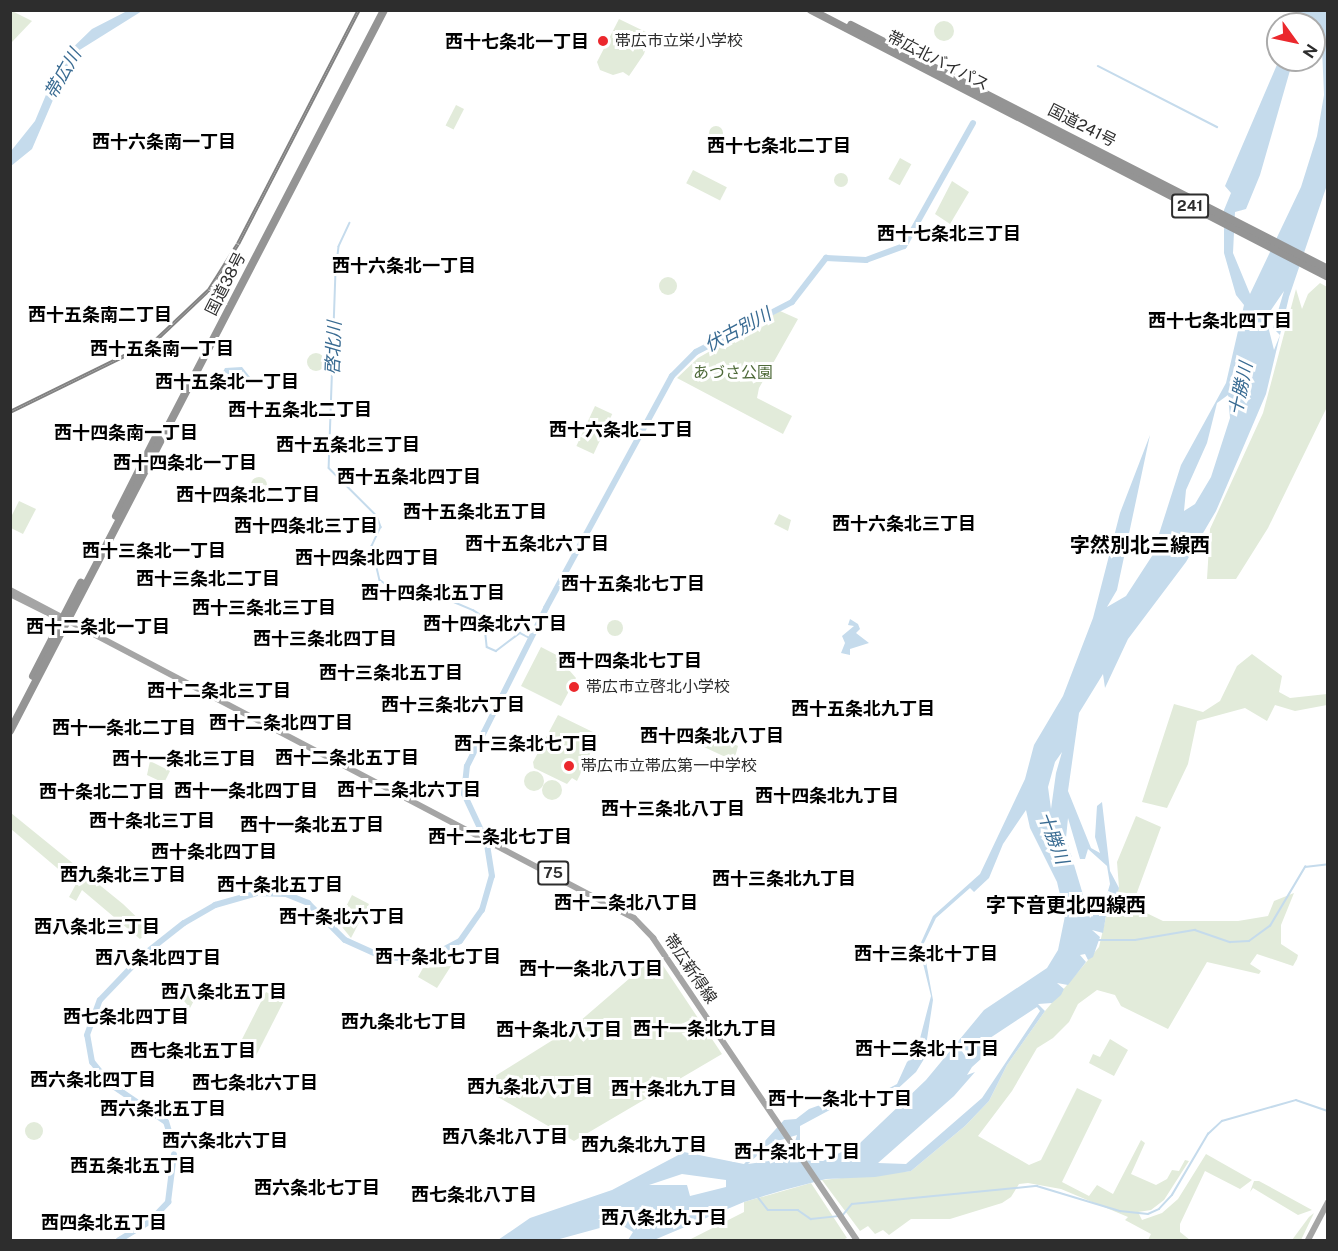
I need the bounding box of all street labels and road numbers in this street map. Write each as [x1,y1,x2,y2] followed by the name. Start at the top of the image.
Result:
[884,27,992,95] street label: 帯広北バイパス
[1045,101,1119,151] street label: 国道241号
[1170,194,1210,218] road number: 241
[202,249,250,319] street label: 国道38号
[536,861,570,885] road number: 75
[660,930,720,1008] street label: 帯広新得線

